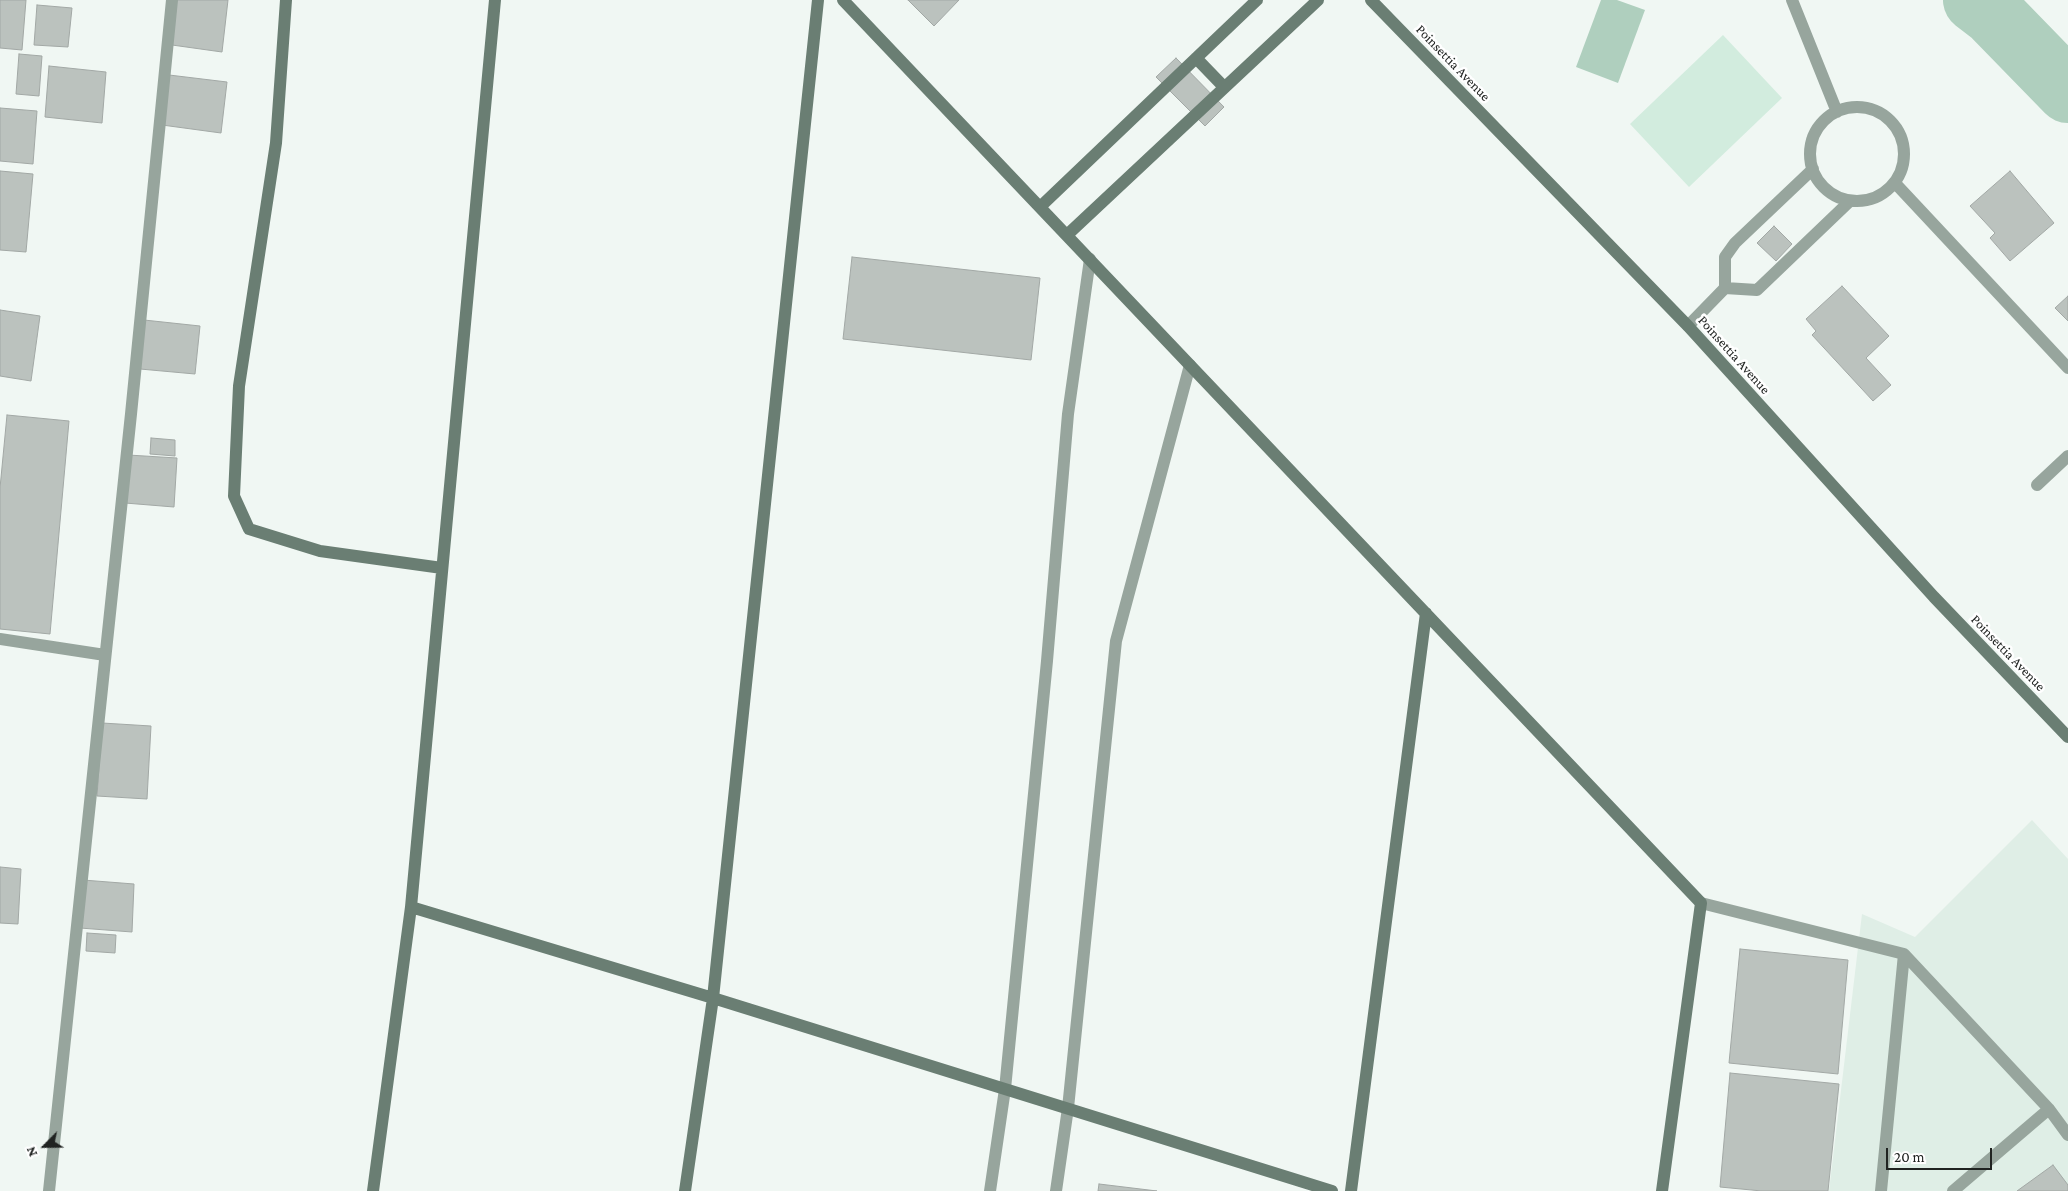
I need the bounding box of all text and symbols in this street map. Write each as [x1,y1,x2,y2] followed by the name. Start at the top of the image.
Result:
[1412,21,1494,105] street label: Poinsettia Avenue
[1694,312,1774,398] street label: Poinsettia Avenue
[1967,611,2049,695] street label: Poinsettia Avenue
[20,1121,70,1171] north arrow
[1888,1138,1994,1170] scale bar
[22,1144,40,1159] text: N
[1894,1149,1925,1165] text: 20 m

